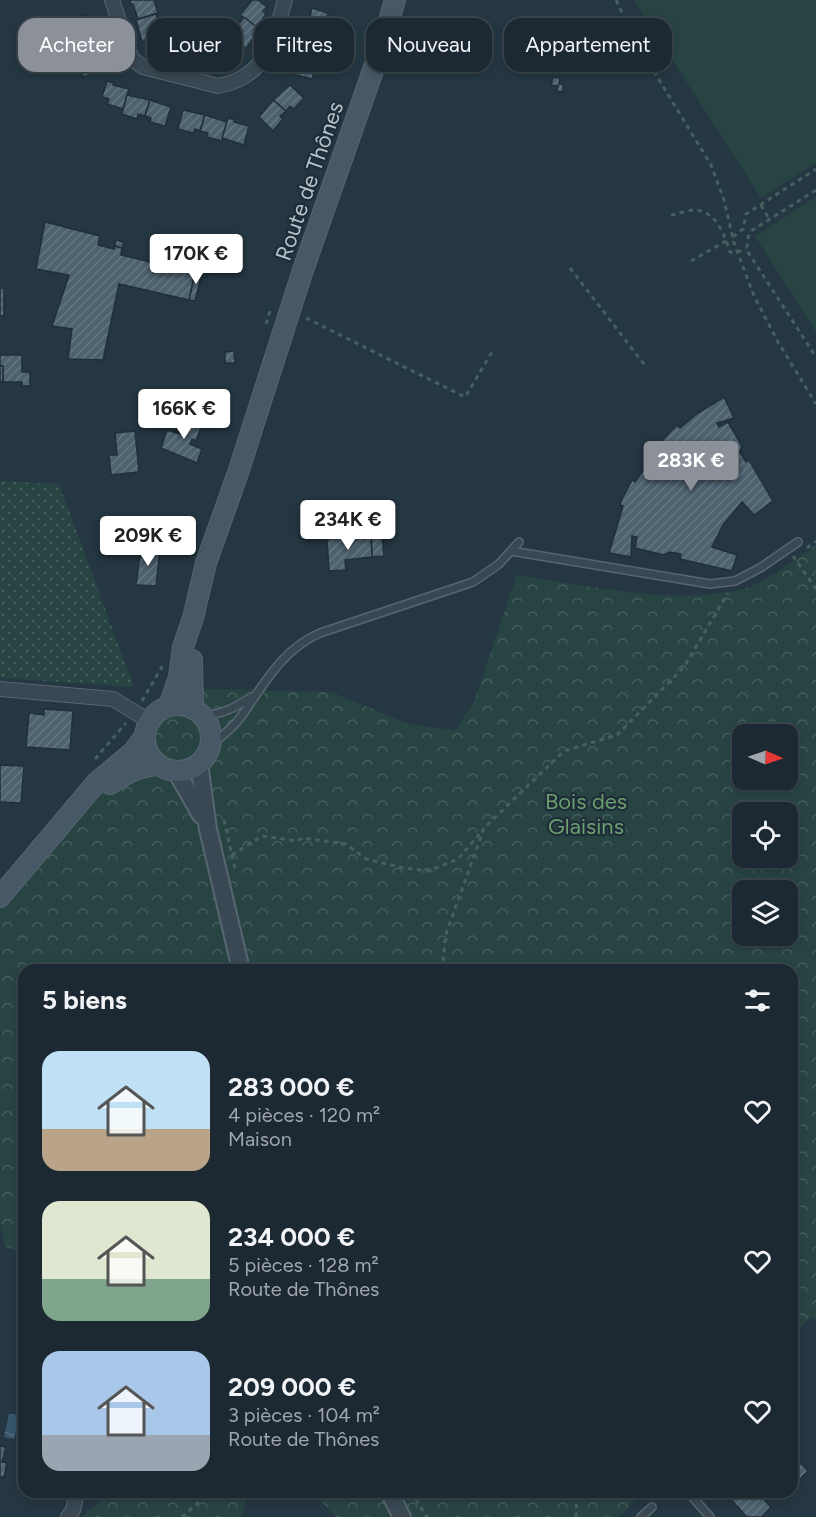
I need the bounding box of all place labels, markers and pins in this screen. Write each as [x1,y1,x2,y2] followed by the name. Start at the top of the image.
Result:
[147,234,245,285] pin: 170K €
[135,389,233,440] pin: 166K €
[642,441,740,492] pin: 283K €
[299,500,397,551] pin: 234K €
[99,516,197,567] pin: 209K €

